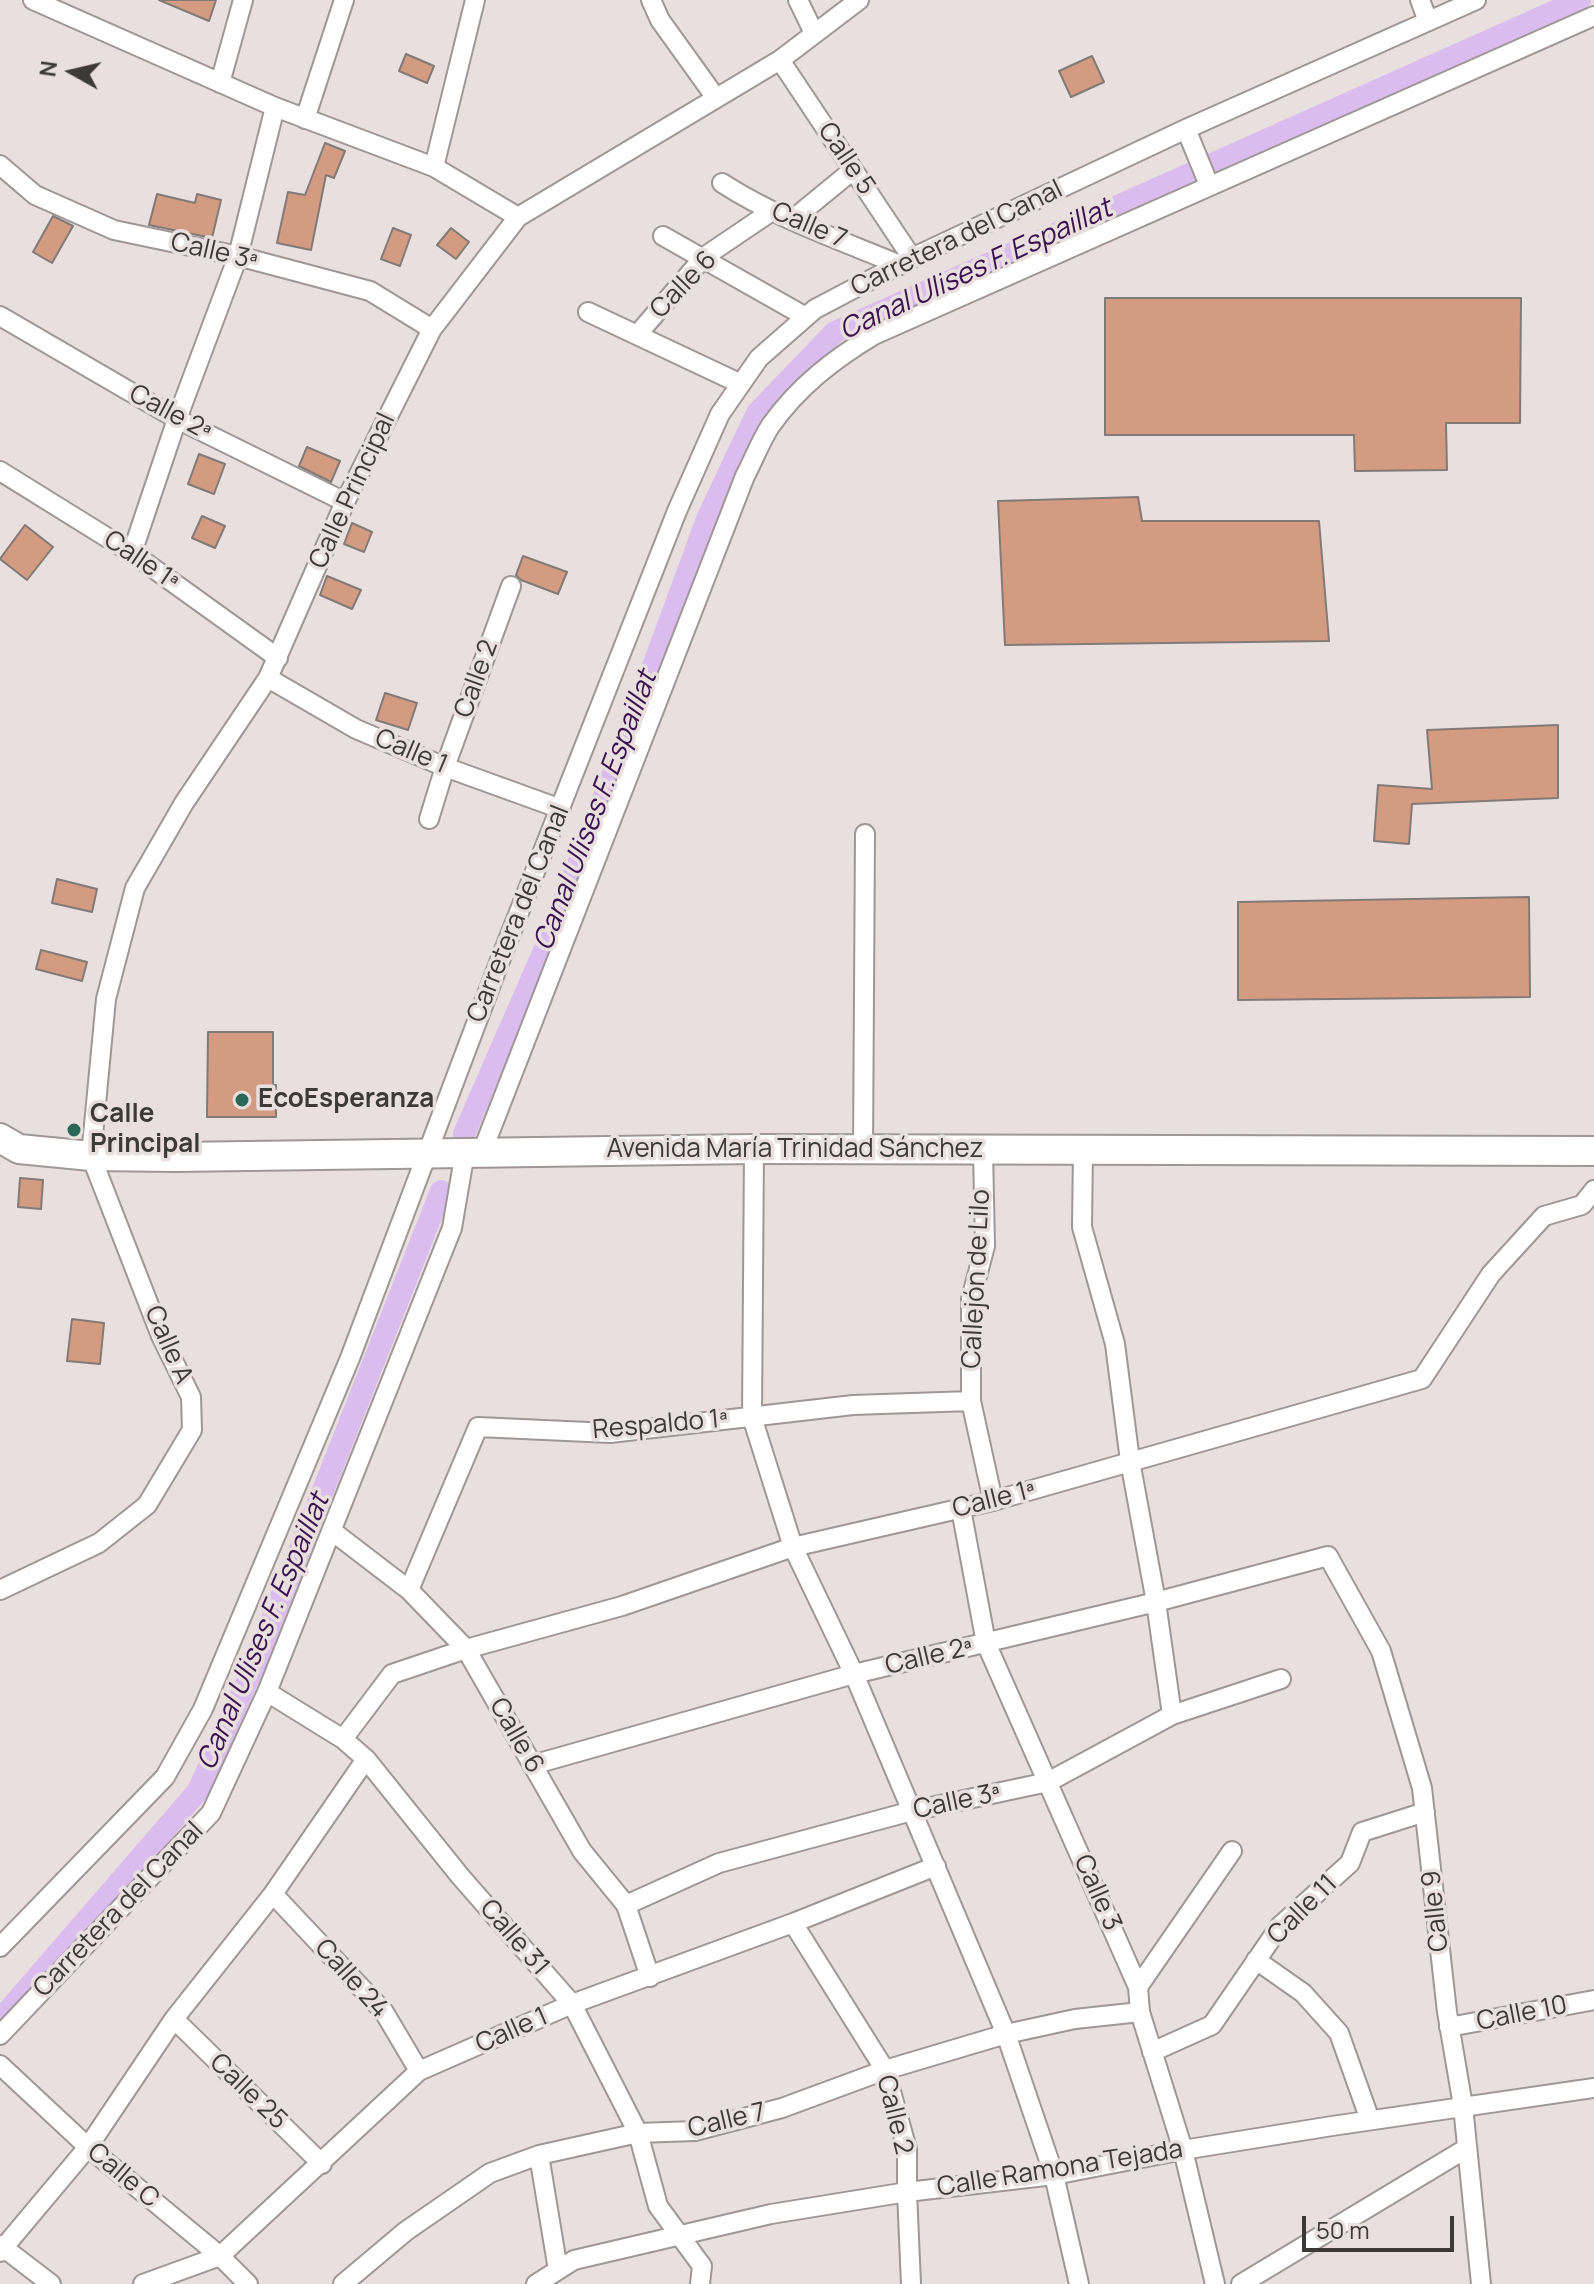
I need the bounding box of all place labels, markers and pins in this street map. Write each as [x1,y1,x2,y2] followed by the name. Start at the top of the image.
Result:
[258,1084,434,1116] place label: EcoEsperanza
[233,1091,251,1109] marker: EcoEsperanza
[90,1099,200,1160] place label: Calle Principal
[65,1121,83,1139] marker: Calle Principal

